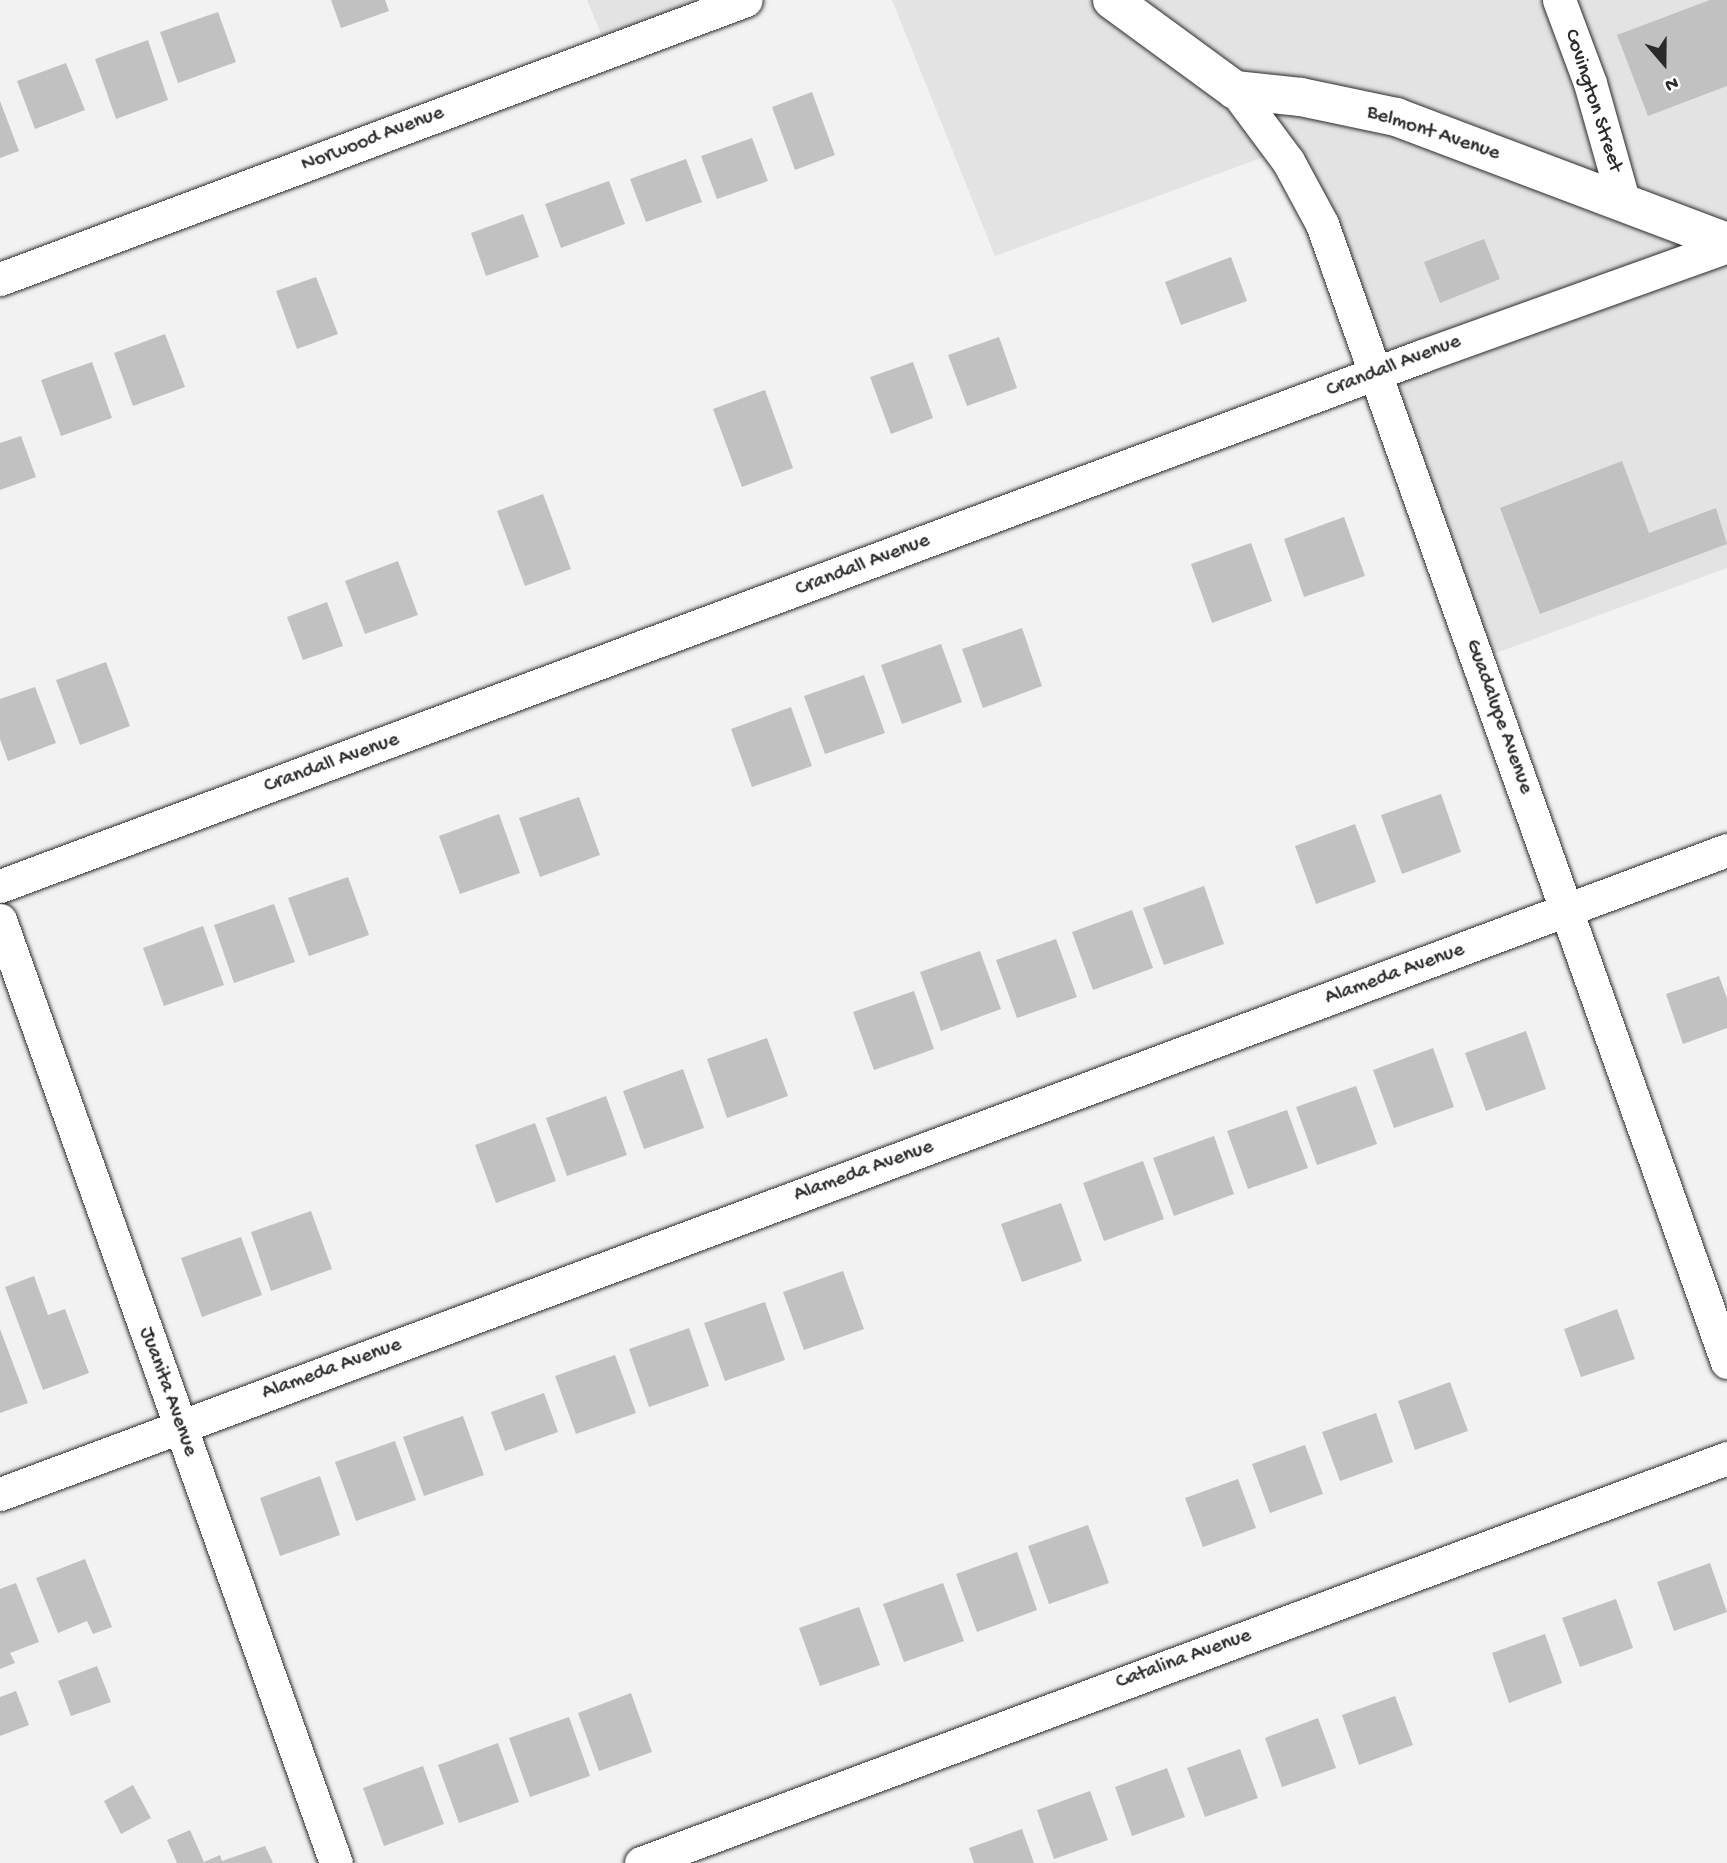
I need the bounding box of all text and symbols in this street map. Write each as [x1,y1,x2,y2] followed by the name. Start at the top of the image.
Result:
[1557,27,1627,175] street label: Covington Street
[1629,28,1699,98] north arrow
[1662,70,1681,96] text: N
[298,101,448,179] street label: Norwood Avenue
[1363,101,1503,167] street label: Belmont Avenue
[1323,330,1465,404] street label: Crandall Avenue
[792,529,934,603] street label: Crandall Avenue
[1458,636,1538,798] street label: Guadalupe Avenue
[261,728,403,800] street label: Crandall Avenue
[1322,938,1468,1012] street label: Alameda Avenue
[791,1135,937,1209] street label: Alameda Avenue
[132,1324,202,1460] street label: Juanita Avenue
[259,1333,405,1407] street label: Alameda Avenue
[1113,1624,1255,1696] street label: Catalina Avenue

